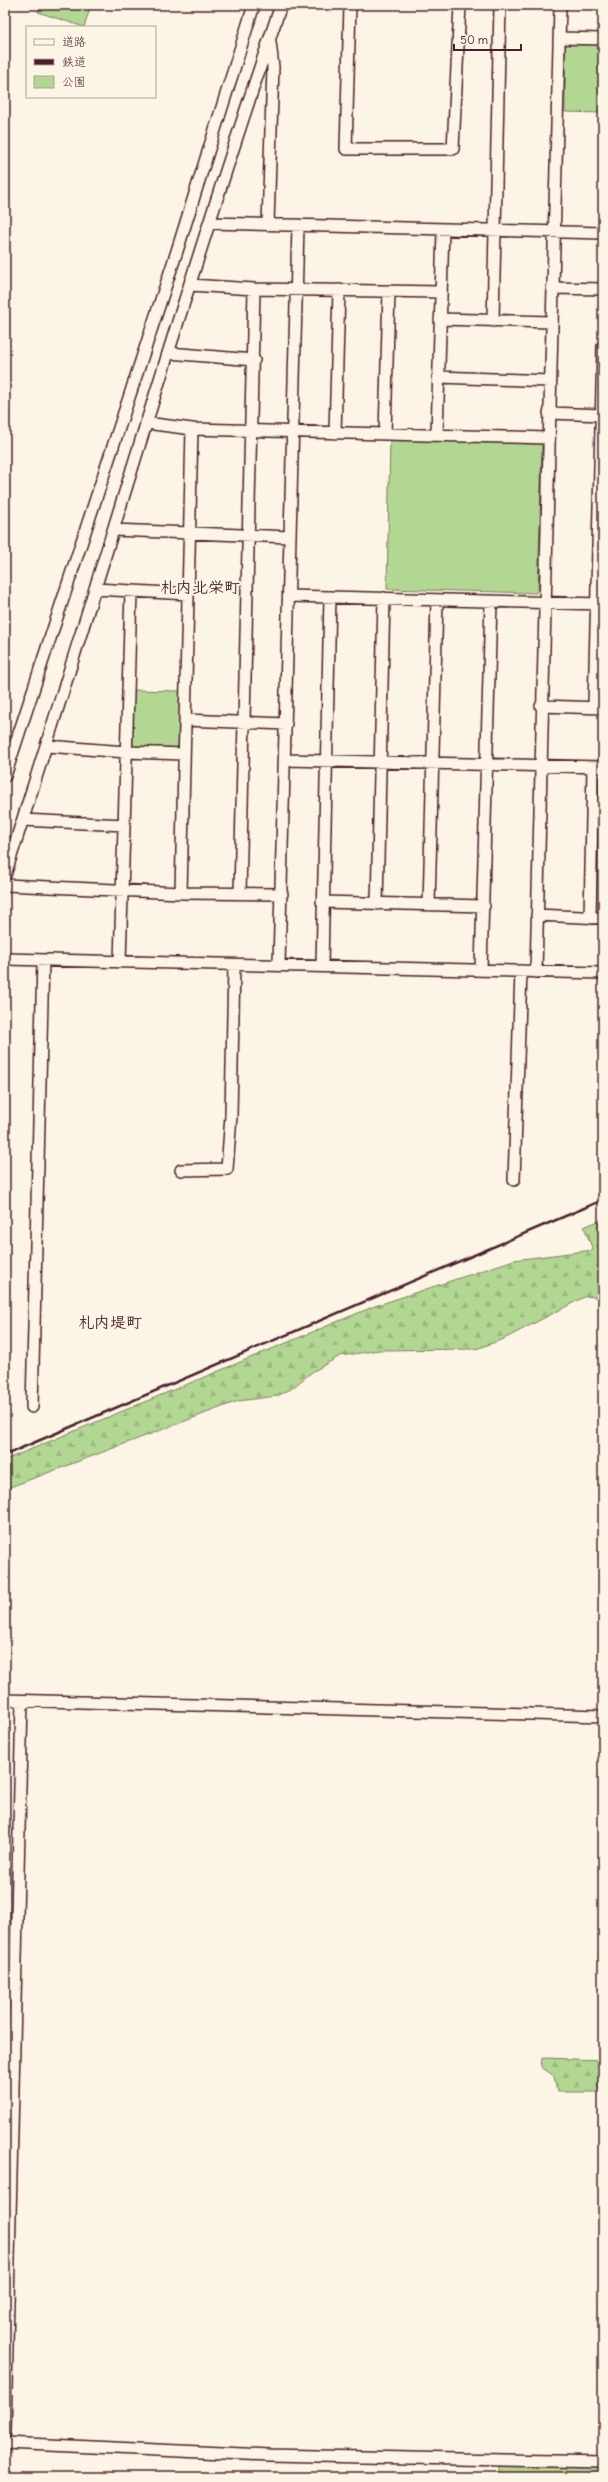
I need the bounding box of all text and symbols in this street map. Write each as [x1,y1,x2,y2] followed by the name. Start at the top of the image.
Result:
[26,26,156,98] legend
[454,26,521,52] scale bar
[460,32,489,47] text: 50 m
[62,34,86,49] text: 道路
[62,54,86,69] text: 鉄道
[62,74,86,89] text: 公園
[160,577,240,597] district label: 札内北栄町
[78,1312,142,1332] district label: 札内堤町

